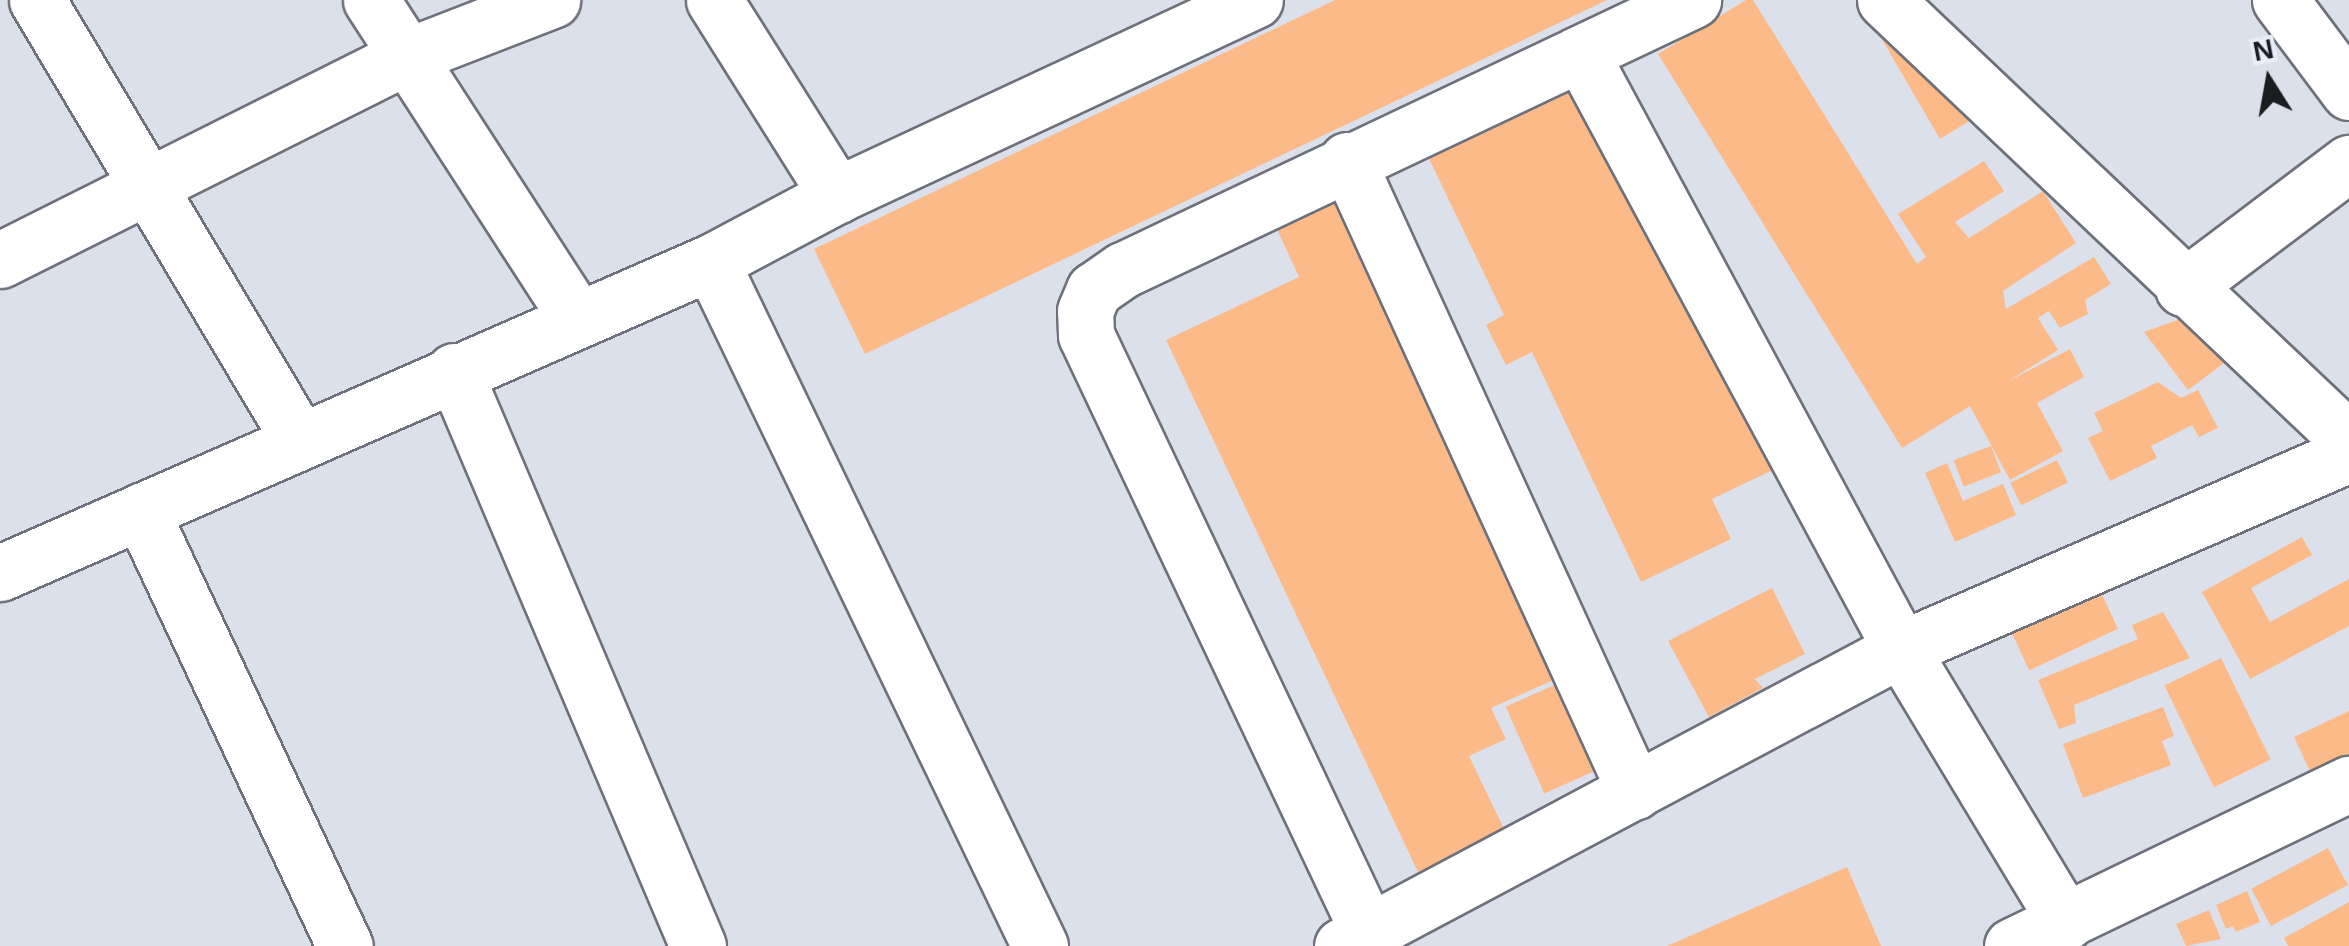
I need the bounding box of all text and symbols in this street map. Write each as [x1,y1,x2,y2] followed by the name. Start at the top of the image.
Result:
[2219,30,2319,130] north arrow
[2250,33,2276,67] text: N

